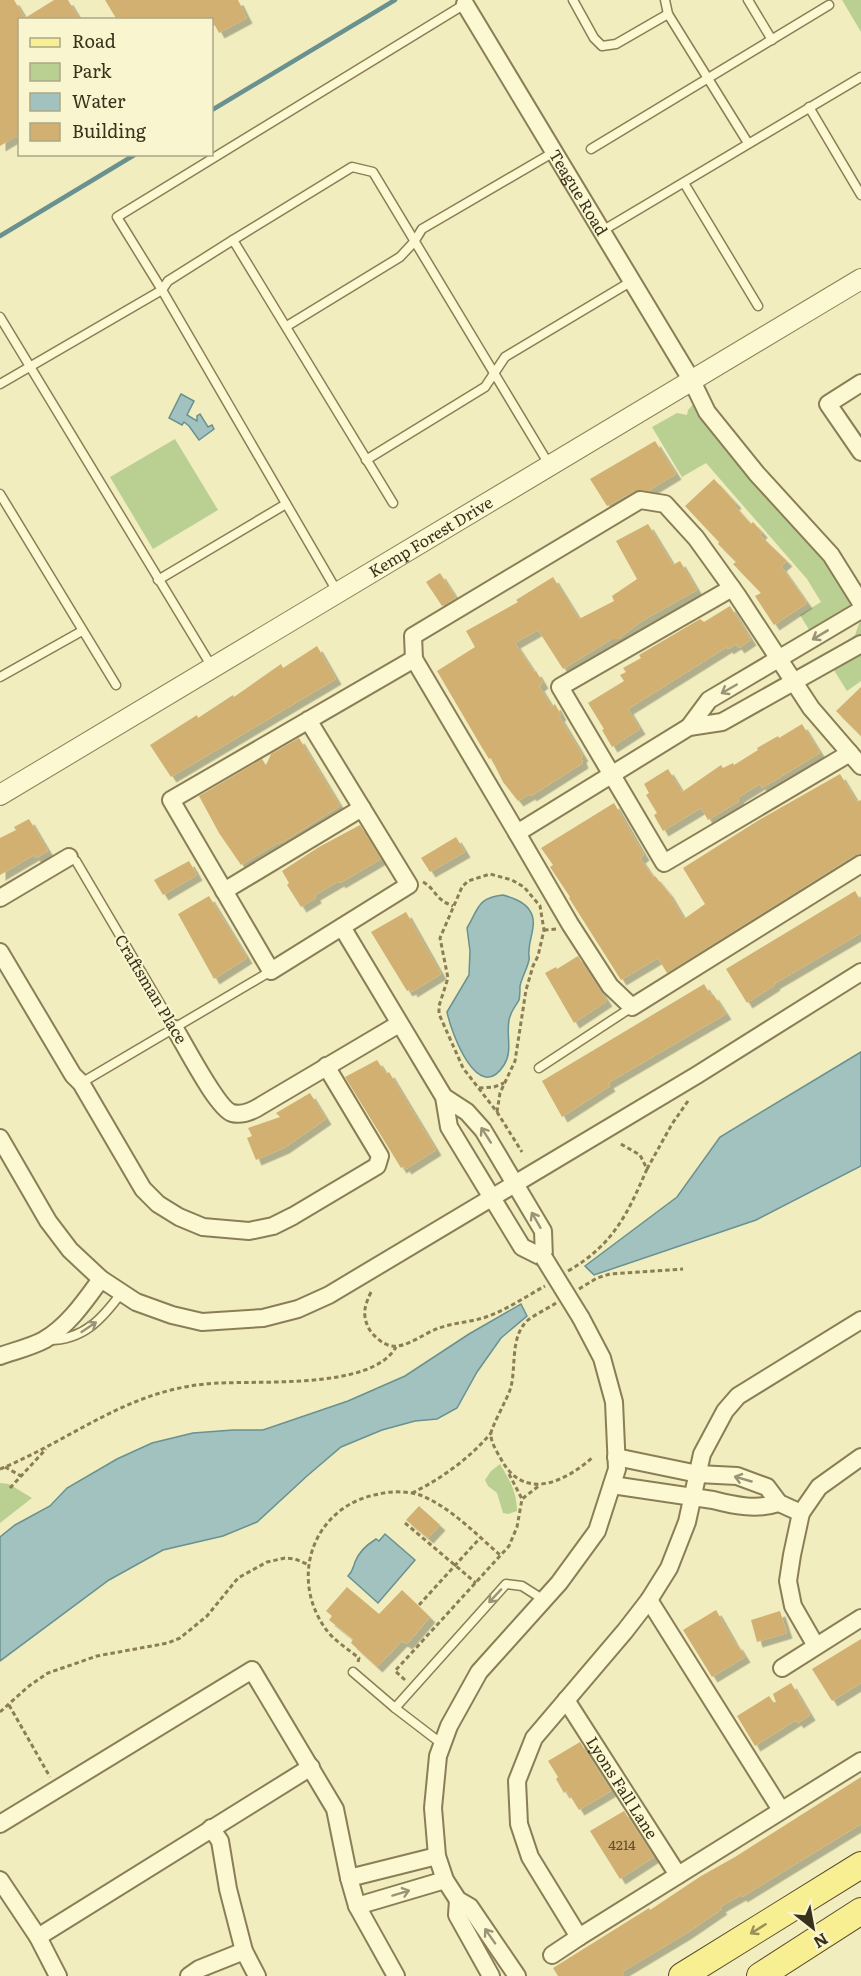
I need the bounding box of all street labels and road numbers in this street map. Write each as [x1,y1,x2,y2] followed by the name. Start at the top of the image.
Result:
[544,144,615,240] street label: Teague Road
[363,490,497,583] street label: Kemp Forest Drive
[110,929,194,1048] street label: Craftsman Place
[581,1731,665,1843] street label: Lyons Fall Lane

